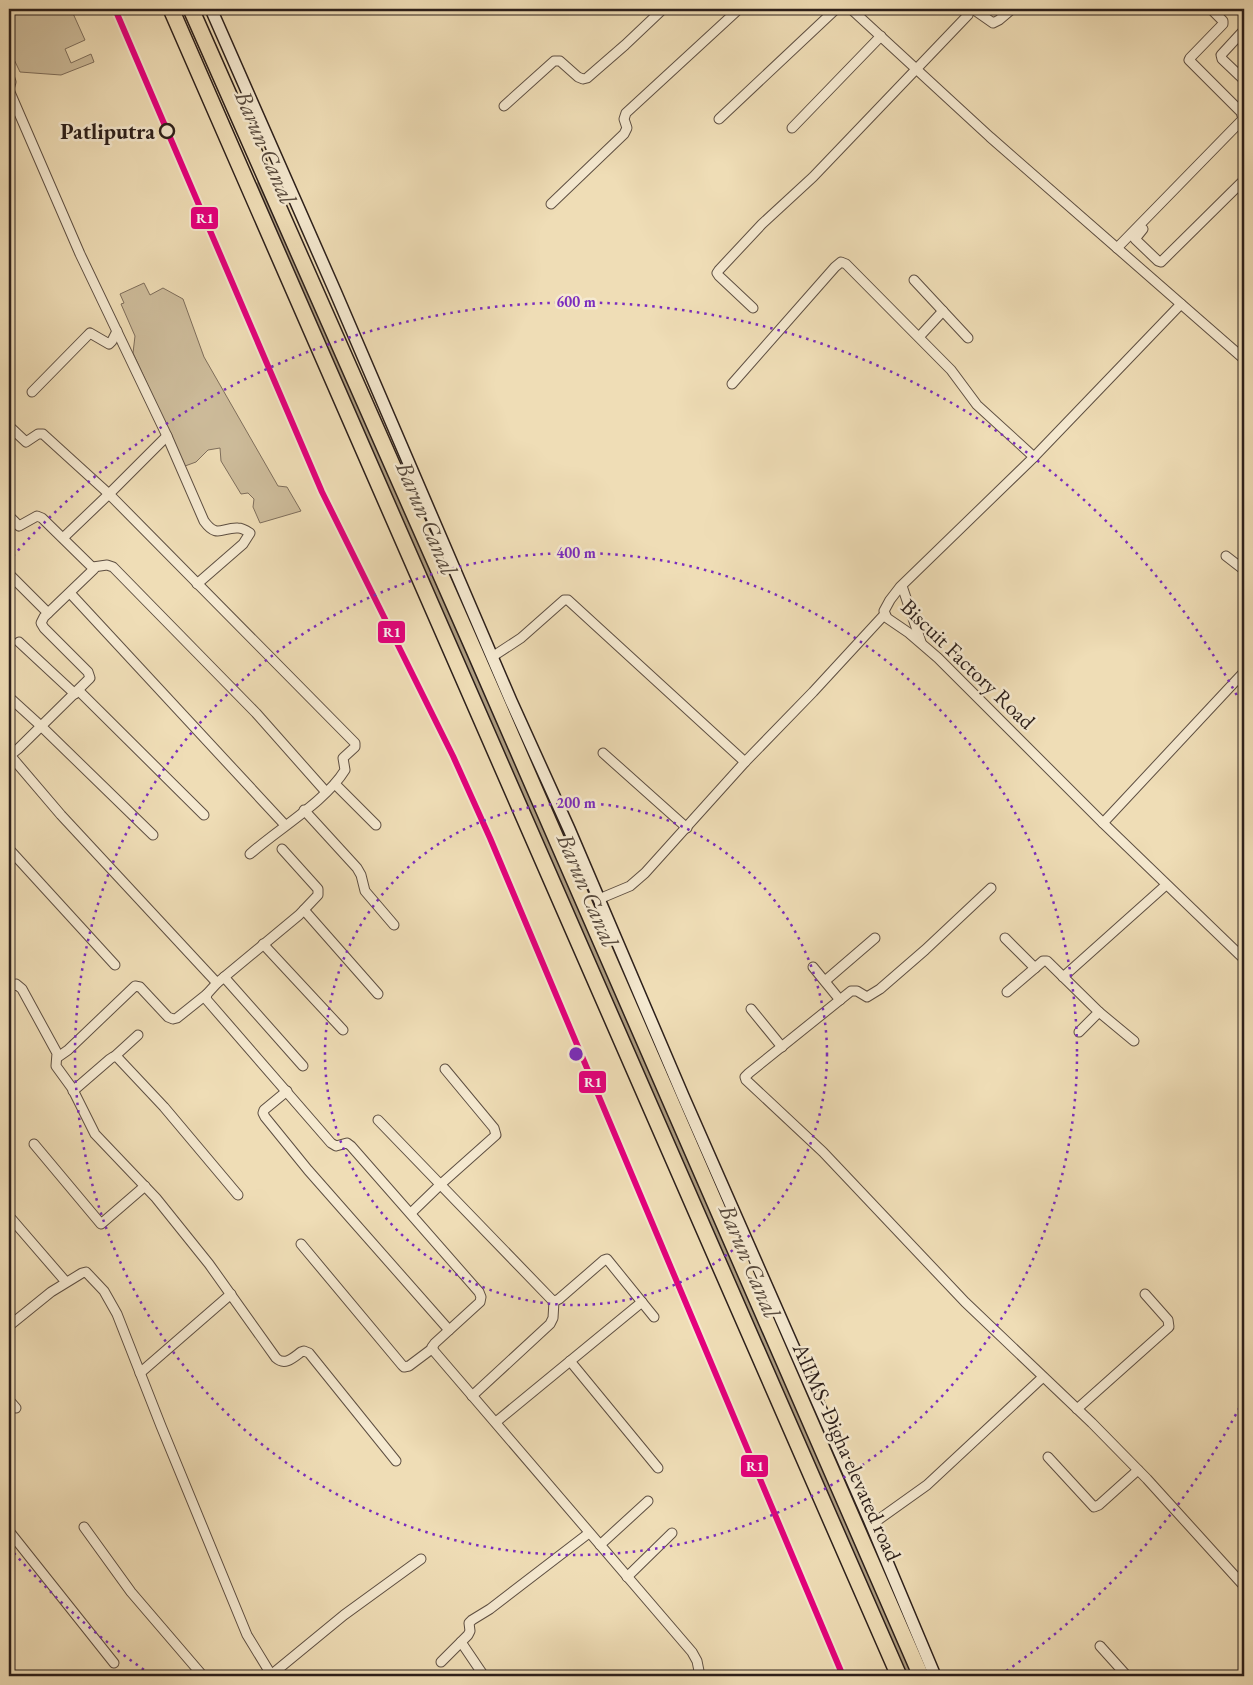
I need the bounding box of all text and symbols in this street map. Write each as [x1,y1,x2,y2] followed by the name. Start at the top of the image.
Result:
[228,84,304,210] water label: Barun Canal
[60,117,155,146] place label: Patliputra
[159,123,175,139] marker: Patliputra
[190,206,219,230] line badge: R1
[196,209,214,227] text: R1
[556,292,596,311] text: 600 m
[389,455,465,581] water label: Barun Canal
[556,543,596,562] text: 400 m
[895,592,1042,736] street label: Biscuit Factory Road
[377,620,406,644] line badge: R1
[383,623,401,641] text: R1
[556,793,596,812] text: 200 m
[550,827,626,953] water label: Barun Canal
[567,1045,585,1063] centre of rings
[578,1070,607,1094] line badge: R1
[584,1073,602,1091] text: R1
[712,1198,788,1324] water label: Barun Canal
[785,1337,909,1566] street label: AIIMS- Digha elevated road
[740,1454,769,1478] line badge: R1
[746,1457,764,1475] text: R1

